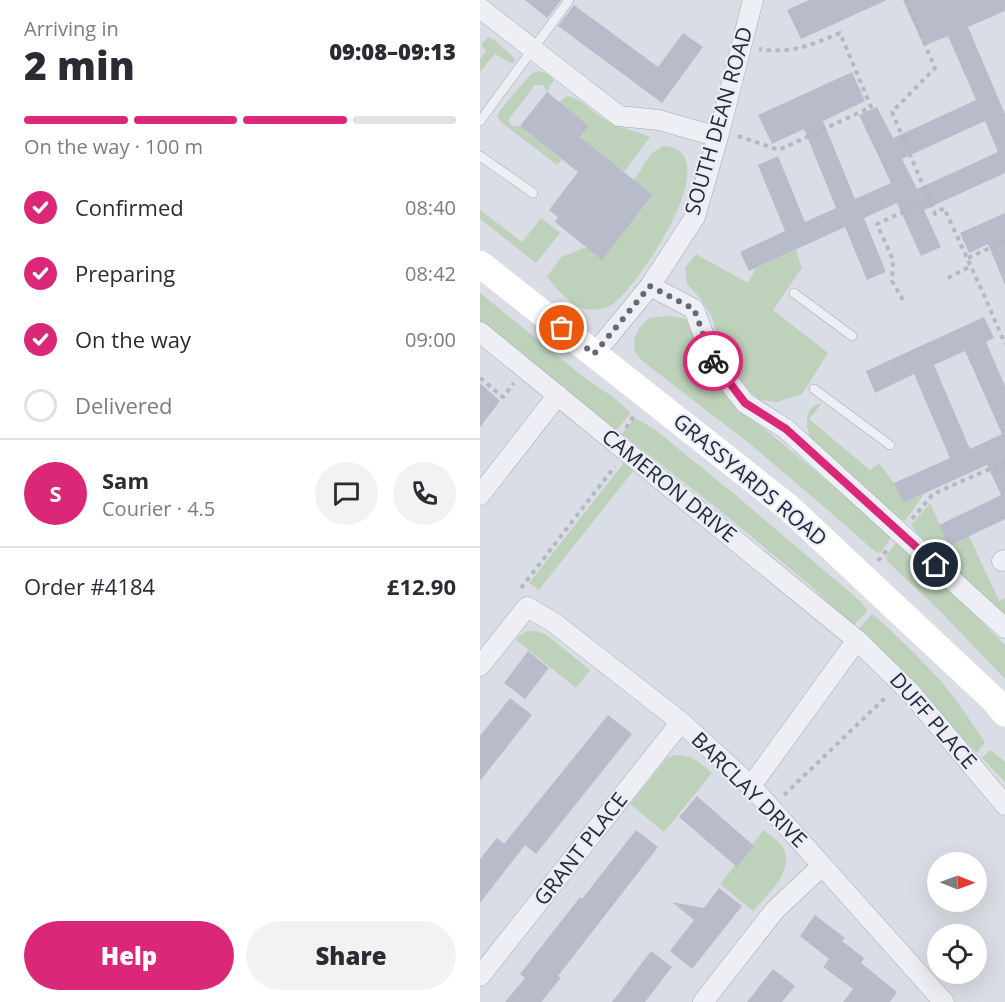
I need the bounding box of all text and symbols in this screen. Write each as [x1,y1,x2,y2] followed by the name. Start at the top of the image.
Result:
[24,15,119,42] text: Arriving in
[678,23,758,218] street label: SOUTH DEAN ROAD
[329,36,456,66] text: 09:08–09:13
[24,38,135,91] text: 2 min
[24,133,203,160] text: On the way · 100 m
[24,191,57,224] icon: check
[75,192,184,222] text: Confirmed
[405,194,456,221] text: 08:40
[24,257,57,290] icon: check
[75,258,175,288] text: Preparing
[405,260,456,287] text: 08:42
[536,302,587,353] pin
[545,311,578,344] icon: bag
[24,323,57,356] icon: check
[75,324,191,354] text: On the way
[405,326,456,353] text: 09:00
[683,331,743,391] courier
[697,345,730,378] icon: bike
[75,390,173,420] text: Delivered
[668,407,833,552] street label: GRASSYARDS ROAD
[596,422,743,548] street label: CAMERON DRIVE
[315,462,378,525] button: chat
[393,462,456,525] button: phone
[102,465,149,495] text: Sam
[49,478,62,508] text: S
[102,495,215,522] text: Courier · 4.5
[910,539,961,590] pin
[919,548,952,581] icon: home
[24,571,155,601] text: Order #4184
[387,571,456,601] text: £12.90
[884,666,984,775] street label: DUFF PLACE
[686,725,814,853] street label: BARCLAY DRIVE
[527,786,633,911] street label: GRANT PLACE
[927,852,987,912] north arrow
[927,852,987,984] map controls
[24,921,234,990] button: Help
[246,921,456,990] button: Share
[927,924,987,984] button: locate

